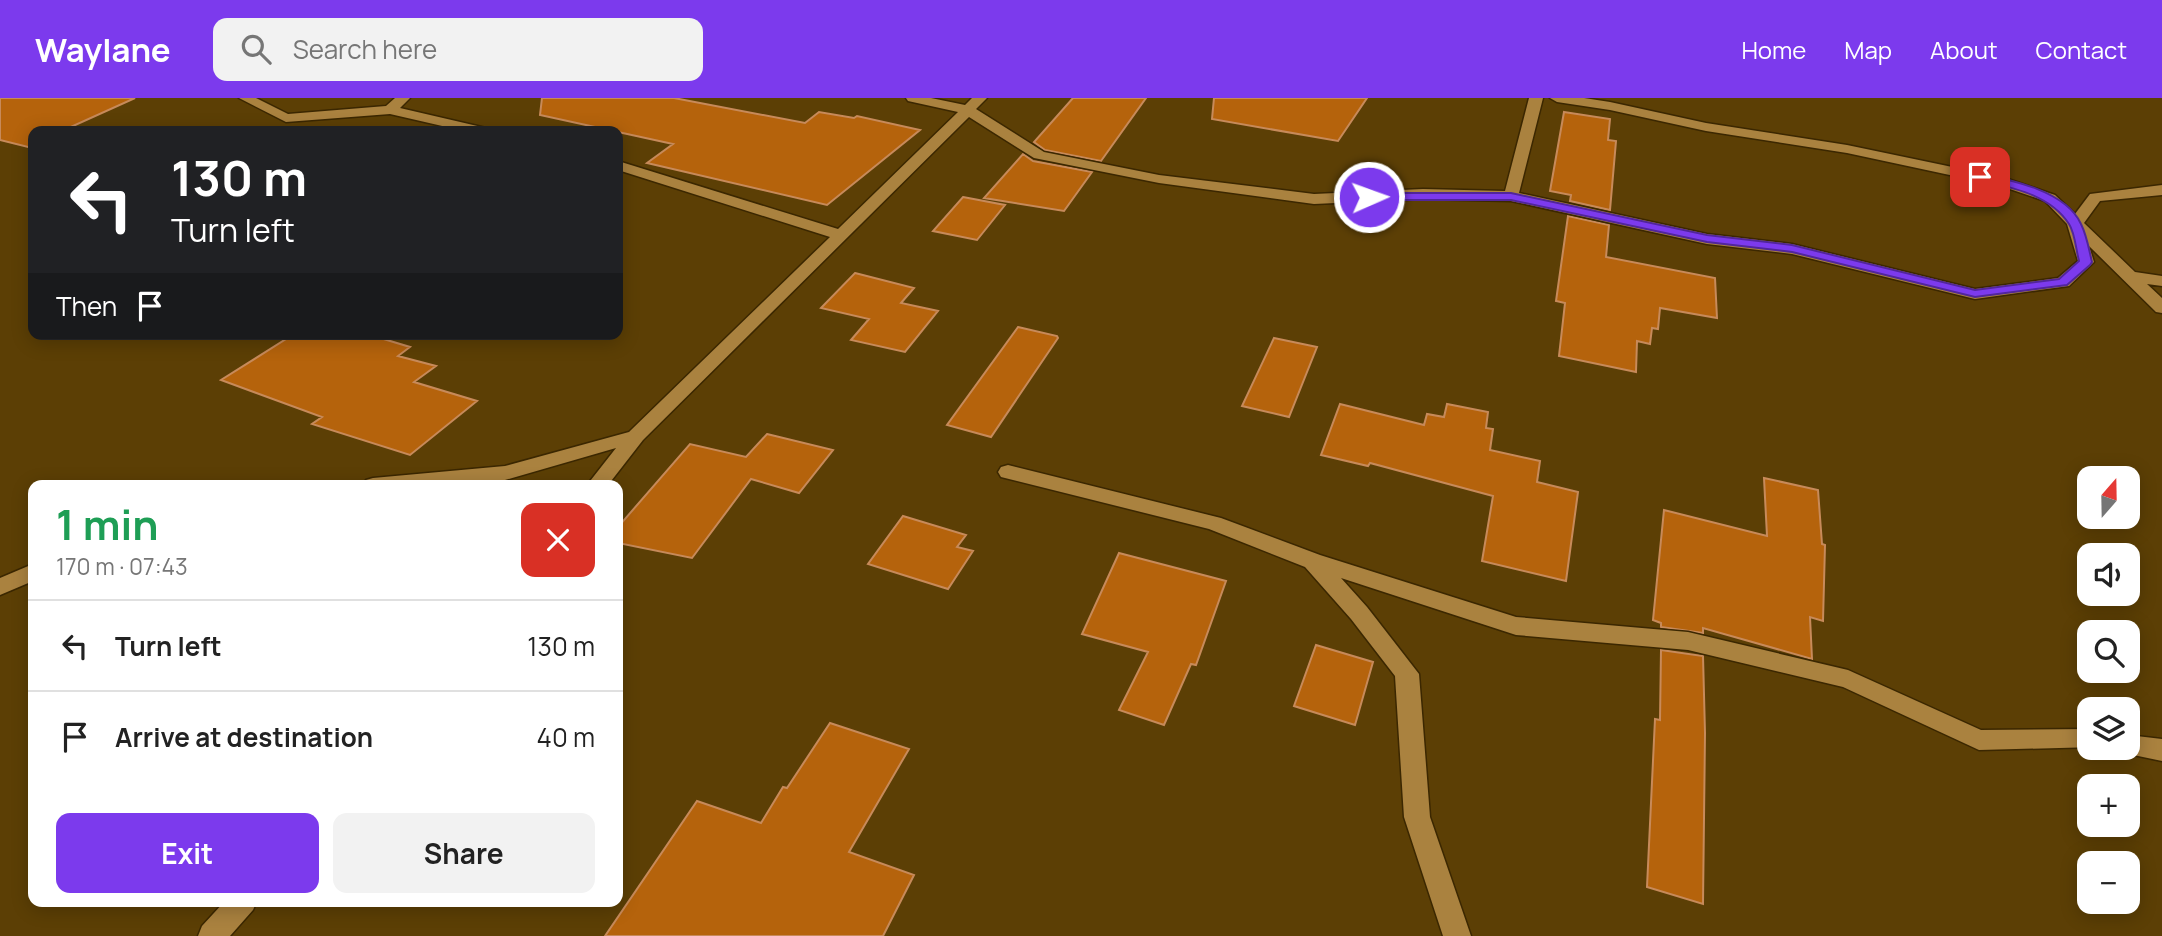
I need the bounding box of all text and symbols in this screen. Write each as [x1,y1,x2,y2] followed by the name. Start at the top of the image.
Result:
[213,18,703,81] search box
[35,27,171,72] text: Waylane
[237,30,275,68] icon: search
[293,31,437,67] text: Search here
[1741,33,1806,66] text: Home
[1844,33,1892,66] text: Map
[1930,33,1998,66] text: About
[2036,33,2127,66] text: Contact
[171,144,307,211] text: 130 m
[1950,147,2010,207] pin
[56,154,147,245] icon: left
[1961,158,1999,196] icon: arrive
[1332,160,1406,234] position arrow
[171,208,295,252] text: Turn left
[131,287,169,325] icon: arrive
[56,288,117,324] text: Then
[2077,466,2140,528] north arrow
[2077,466,2140,914] map controls
[56,495,159,553] text: 1 min
[521,503,595,577] button: close
[2077,543,2140,606] button: sound
[56,550,188,582] text: 170 m · 07:43
[2077,620,2140,683] button: search
[56,627,94,665] icon: left
[115,628,222,664] text: Turn left
[527,628,595,664] text: 130 m
[2077,697,2140,760] button: layers
[56,718,94,756] icon: arrive
[115,719,373,755] text: Arrive at destination
[537,719,595,755] text: 40 m
[2077,774,2140,837] button: +
[56,813,319,893] button: Exit
[333,813,595,893] button: Share
[2077,851,2140,914] button: −

